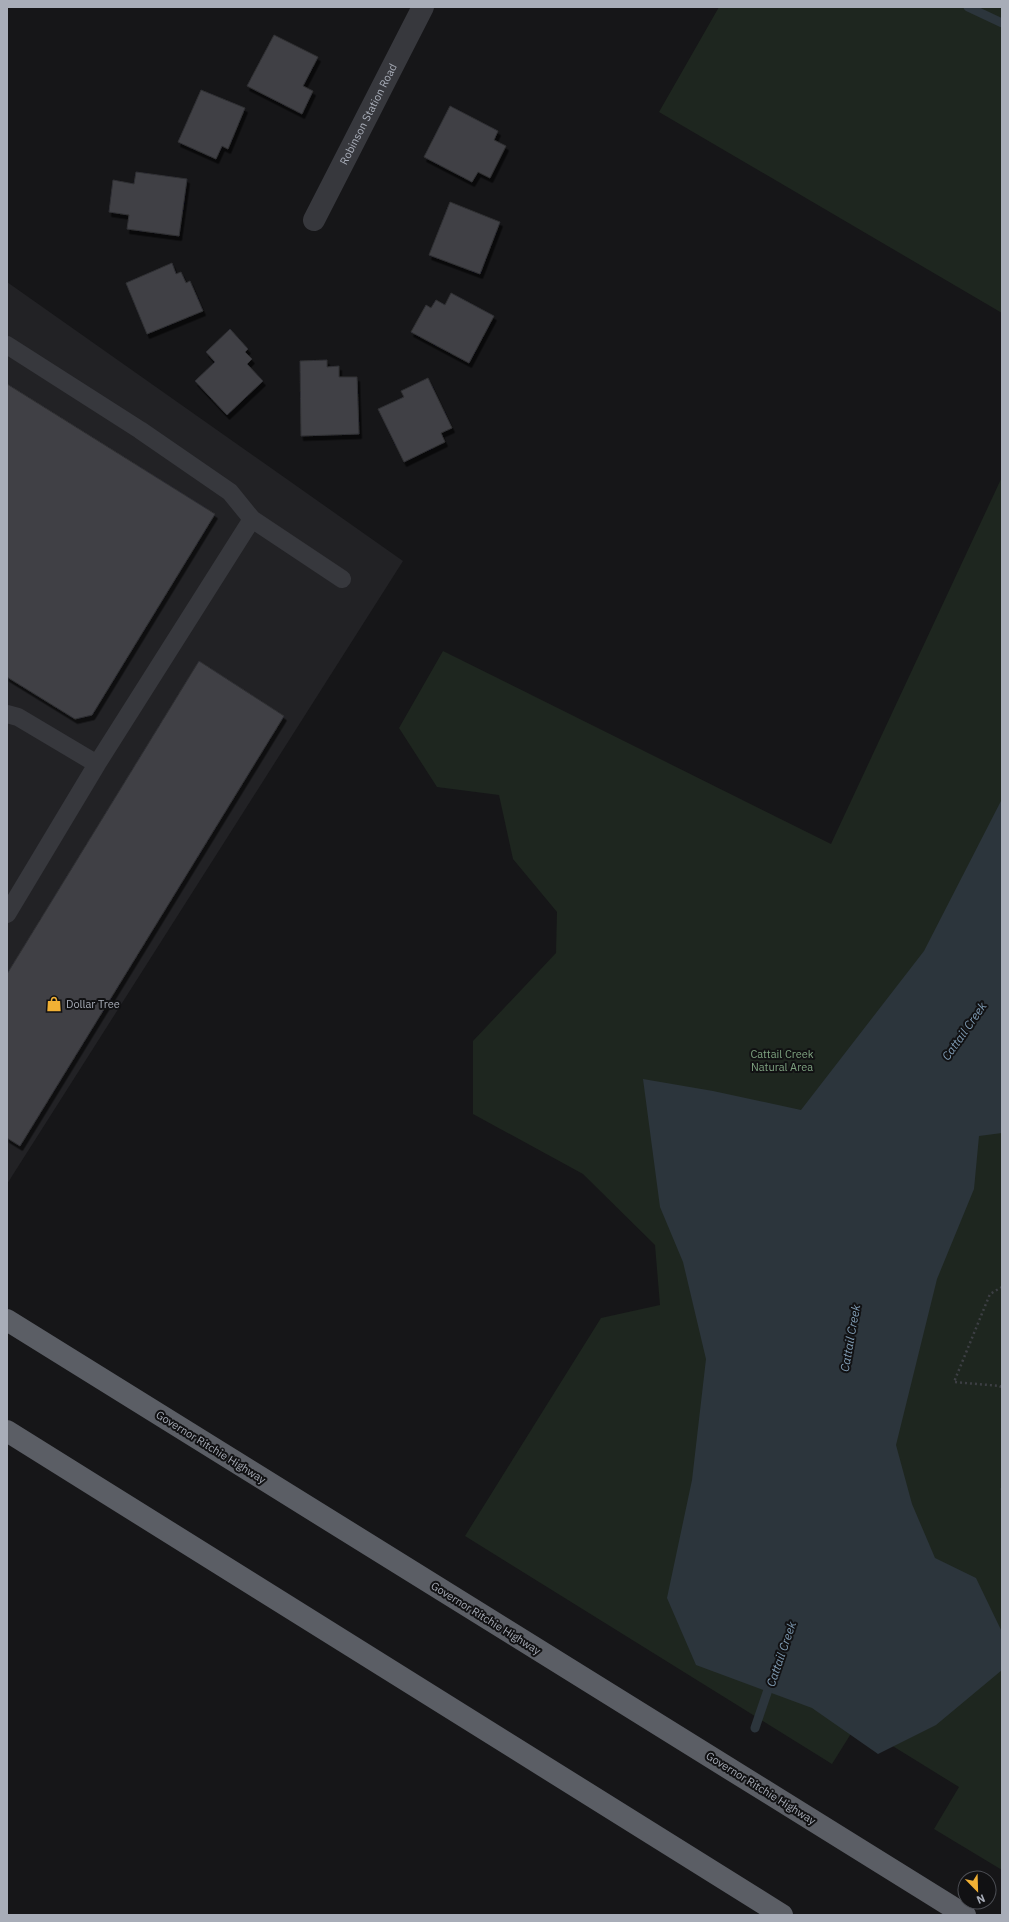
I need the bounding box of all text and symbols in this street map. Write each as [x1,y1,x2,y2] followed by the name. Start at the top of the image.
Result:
[336,61,400,167] street label: Robinson Station Road
[45,995,63,1013] shop icon: Dollar Tree
[66,997,120,1011] place label: Dollar Tree
[938,998,990,1063] water label: Cattail Creek
[750,1047,814,1074] park label: Cattail Creek Natural Area
[837,1303,863,1373] water label: Cattail Creek
[153,1407,269,1487] street label: Governor Ritchie Highway
[428,1578,544,1658] street label: Governor Ritchie Highway
[763,1619,799,1689] water label: Cattail Creek
[703,1748,819,1828] street label: Governor Ritchie Highway
[957,1870,997,1910] north arrow
[974,1891,987,1907] text: N

